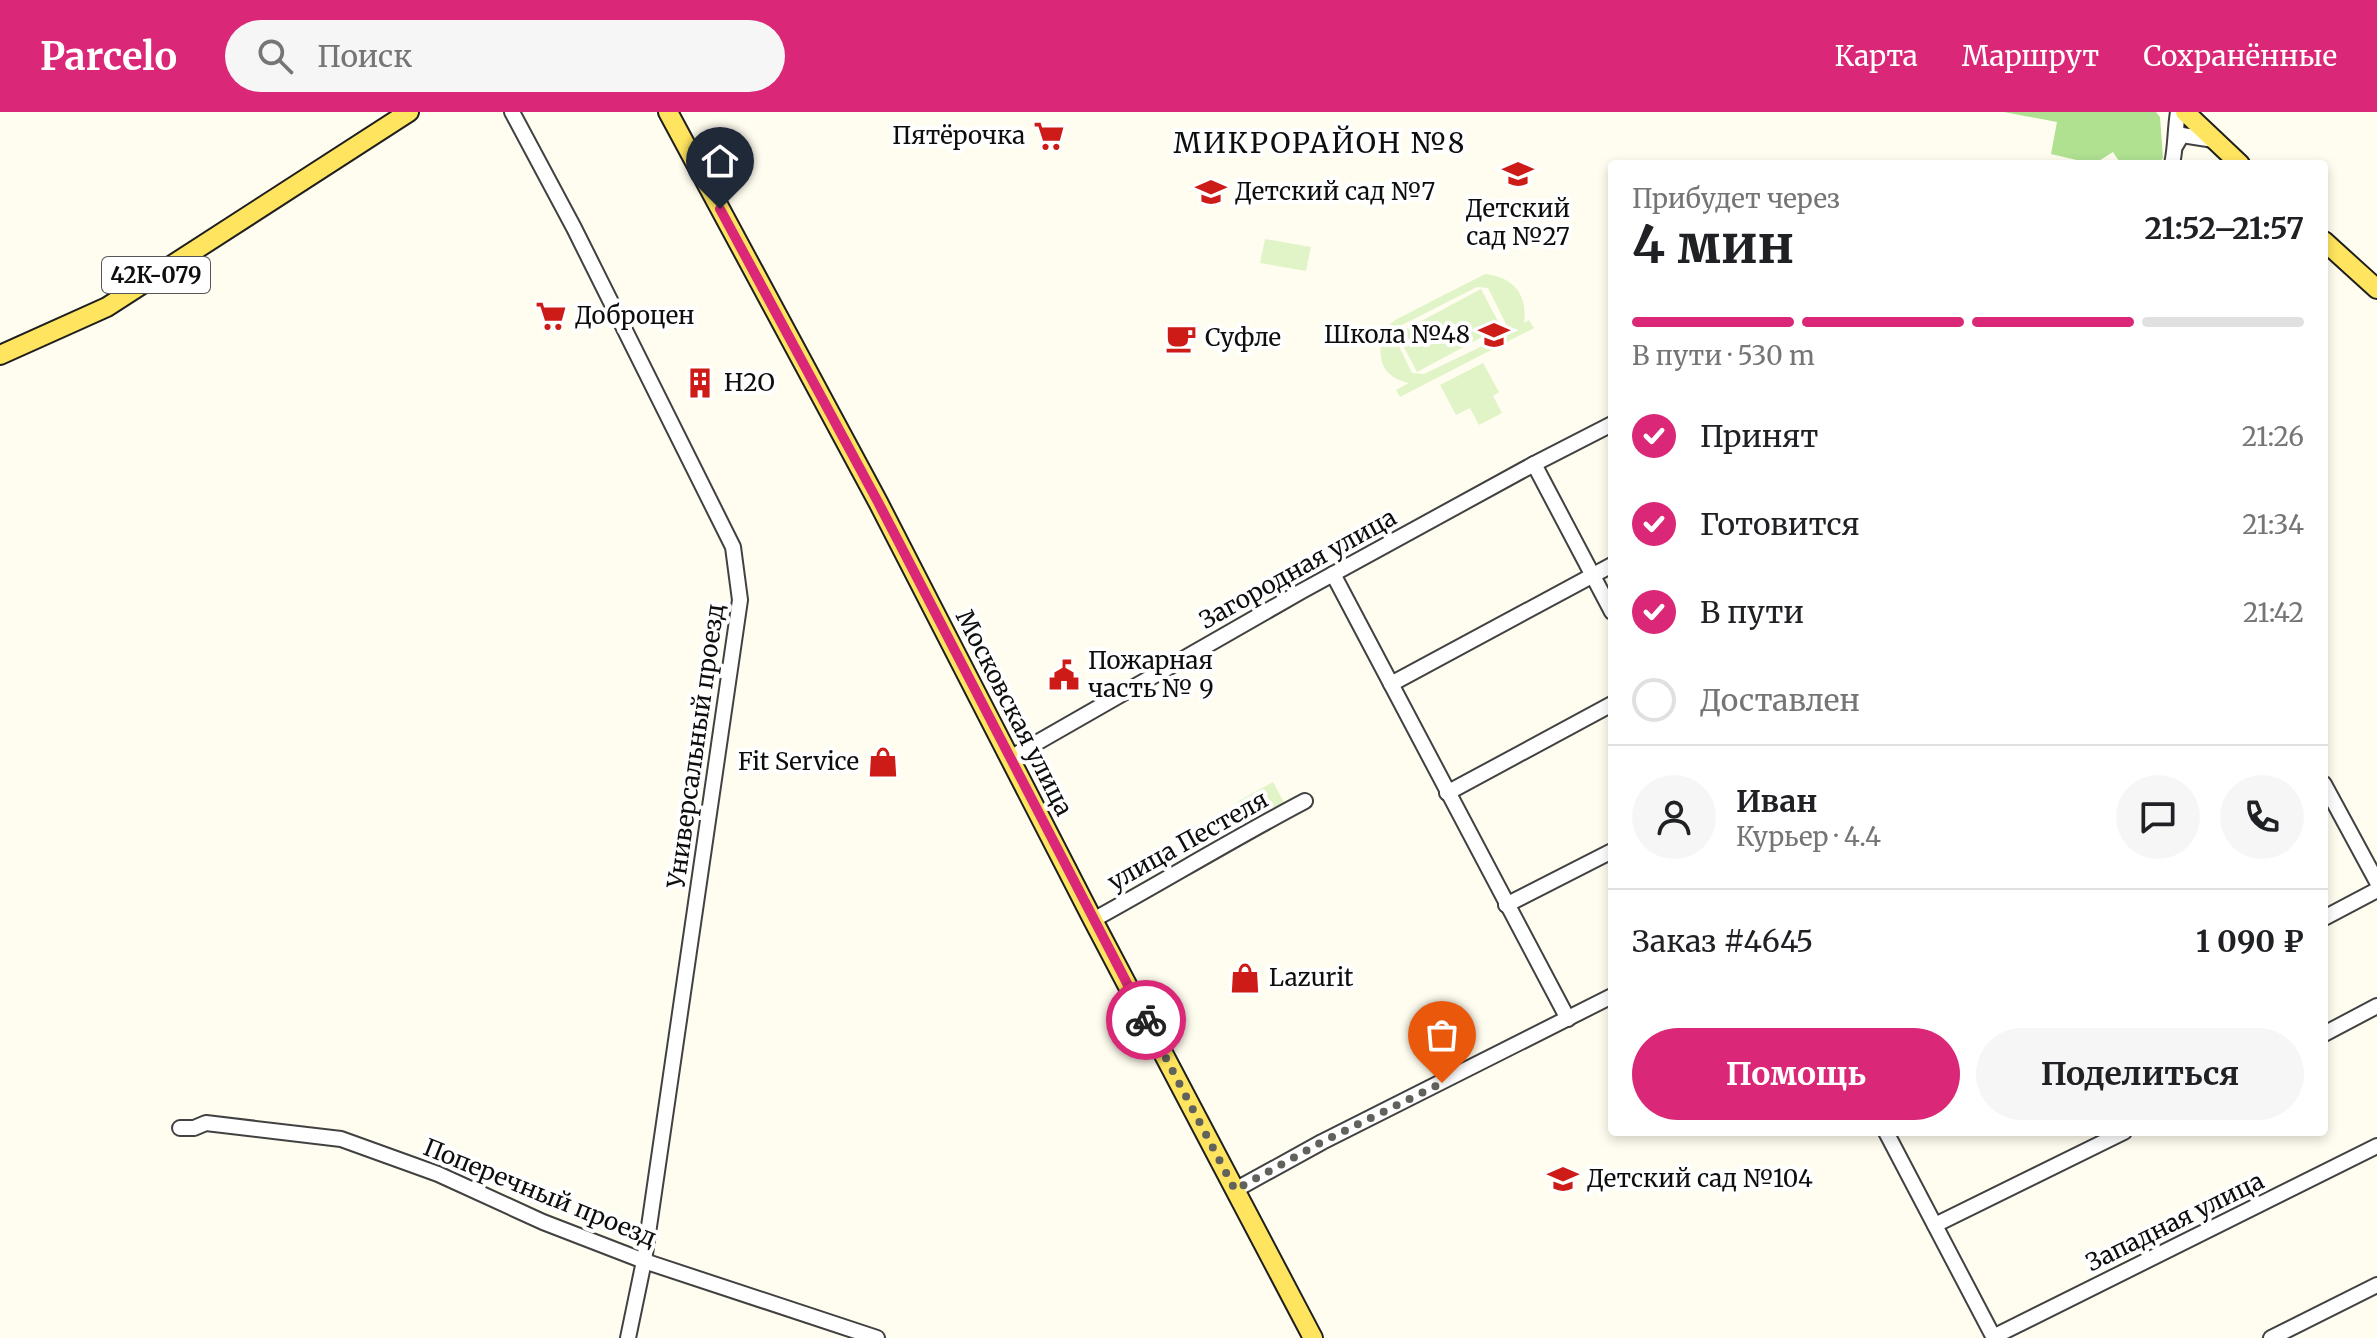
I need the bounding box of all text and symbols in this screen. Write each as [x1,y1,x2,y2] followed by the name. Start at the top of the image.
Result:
[225,20,785,92] search box
[40,33,177,80] text: Parcelo
[253,34,297,78] icon: search
[317,37,412,75] text: Поиск
[1834,38,1918,74] text: Карта
[1962,38,2099,74] text: Маршрут
[2143,38,2337,74] text: Сохранённые
[1032,119,1066,153] supermarket icon: Пятёрочка
[892,120,1025,151] place label: Пятёрочка
[1174,125,1466,161] district label: МИКРОРАЙОН №8
[686,127,754,209] pin
[698,139,742,183] icon: home
[1501,157,1535,191] school or university icon: Детский сад №27
[1194,175,1228,209] school or university icon: Детский сад №7
[1235,176,1435,207] place label: Детский сад №7
[1632,182,1840,215] text: Прибудет через
[1466,193,1570,252] place label: Детский сад №27
[2144,209,2304,247] text: 21:52–21:57
[1632,212,1794,277] text: 4 мин
[102,257,210,293] road number: 42К-079
[534,299,568,333] supermarket icon: Доброцен
[575,300,695,331] place label: Доброцен
[1477,318,1511,352] school or university icon: Школа №48
[1324,319,1470,350] place label: Школа №48
[1164,321,1198,355] cafe icon: Суфле
[1205,322,1281,353] place label: Суфле
[1632,339,1815,372] text: В пути · 530 m
[683,366,717,400] building icon: Н2О
[724,367,775,398] place label: Н2О
[1632,414,1676,458] icon: check
[1700,417,1819,455] text: Принят
[2242,420,2304,453] text: 21:26
[1194,501,1402,636] street label: Загородная улица
[1632,502,1676,546] icon: check
[1700,505,1860,543] text: Готовится
[2242,508,2304,541] text: 21:34
[1632,590,1676,634] icon: check
[1700,593,1804,631] text: В пути
[2243,596,2304,629] text: 21:42
[660,602,731,891] street label: Универсальный проезд
[949,605,1080,821] street label: Московская улица
[1088,645,1214,704] place label: Пожарная часть № 9
[1047,658,1081,692] public building icon: Пожарная часть № 9
[1700,681,1860,719] text: Доставлен
[866,745,900,779] shop icon: Fit Service
[738,746,859,777] place label: Fit Service
[1632,775,1716,859] button: person
[2116,775,2200,859] button: chat
[2220,775,2304,859] button: phone
[1736,782,1817,820] text: Иван
[1102,784,1273,897] street label: улица Пестеля
[1736,820,1881,853] text: Курьер · 4.4
[1632,922,1813,960] text: Заказ #4645
[2196,922,2304,960] text: 1 090 ₽
[1228,961,1262,995] shop icon: Lazurit
[1269,962,1354,993] place label: Lazurit
[1106,980,1186,1060] courier
[1124,998,1168,1042] icon: bike
[1408,1001,1476,1083] pin
[1420,1013,1464,1057] icon: bag
[1632,1028,1960,1120] button: Помощь
[1976,1028,2304,1120] button: Поделиться
[419,1132,661,1253] street label: Поперечный проезд
[1546,1162,1580,1196] school or university icon: Детский сад №104
[1587,1163,1813,1194] place label: Детский сад №104
[2081,1165,2269,1278] street label: Западная улица

